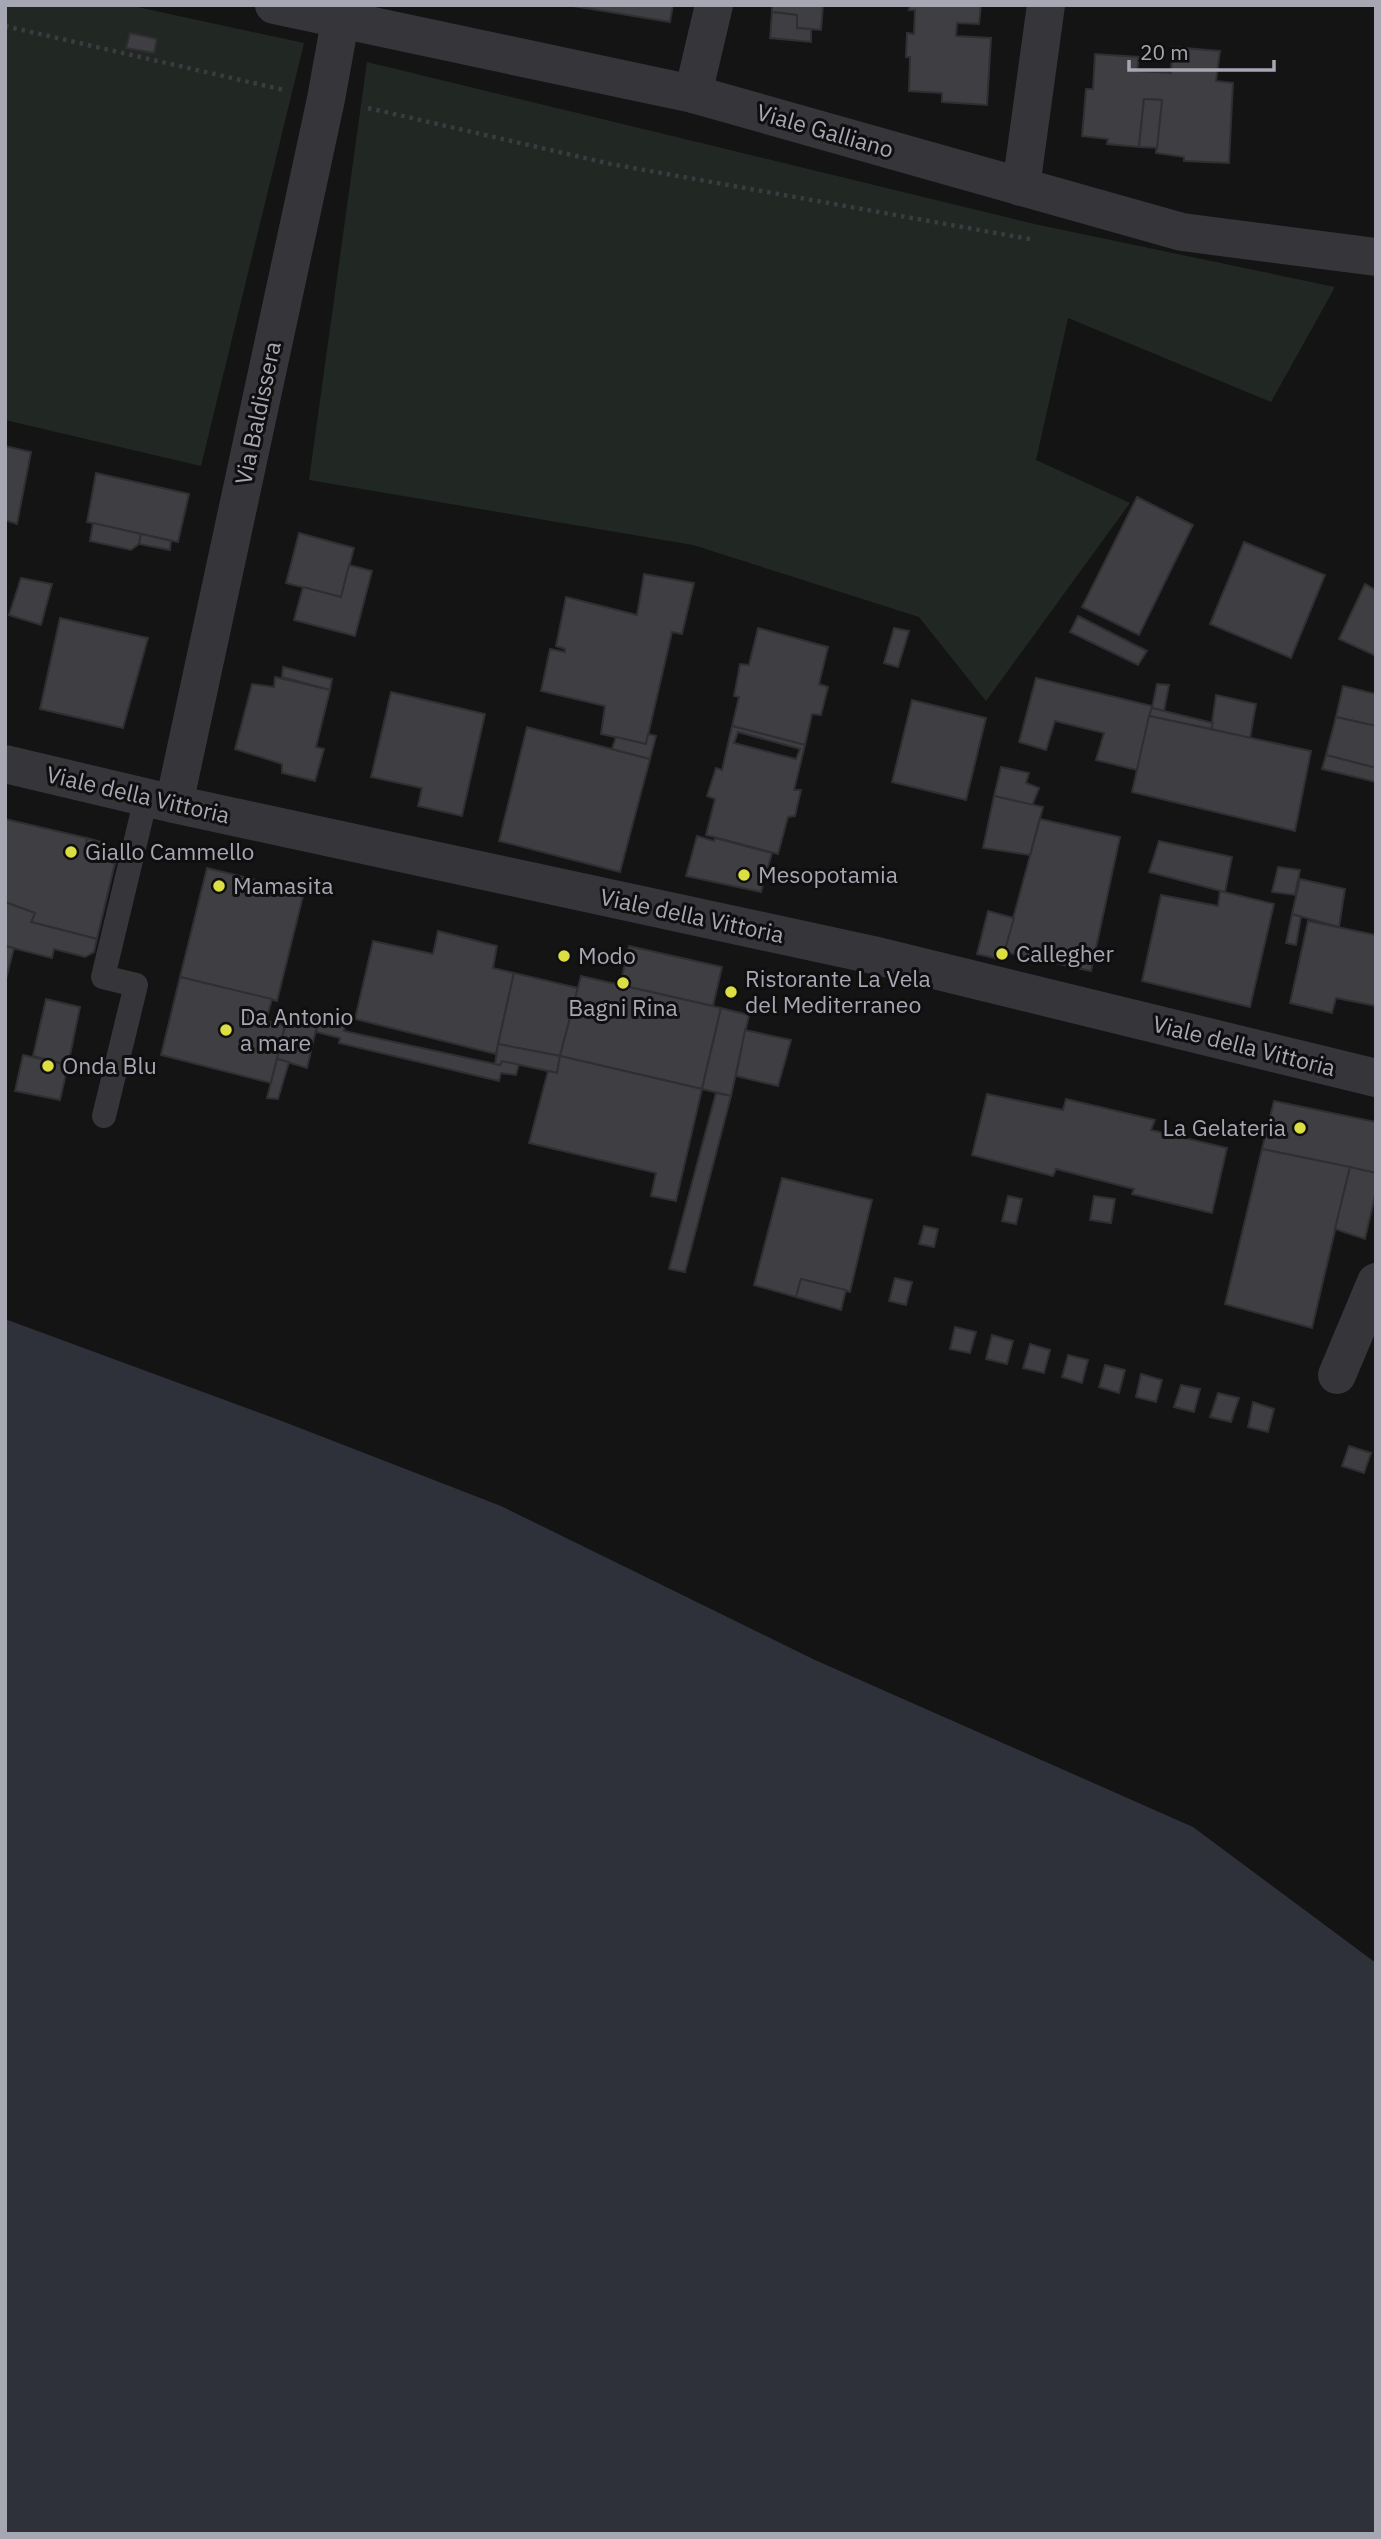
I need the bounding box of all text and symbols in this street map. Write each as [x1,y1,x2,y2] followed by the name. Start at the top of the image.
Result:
[1129,28,1274,72] scale bar
[1140,38,1189,66] text: 20 m
[753,96,897,164] street label: Viale Galliano
[227,338,287,487] street label: Via Baldissera
[44,758,233,830] street label: Viale della Vittoria
[85,836,254,866] place label: Giallo Cammello
[63,844,79,860] marker: Giallo Cammello
[758,859,898,889] place label: Mesopotamia
[736,867,752,883] marker: Mesopotamia
[233,870,334,900] place label: Mamasita
[211,878,227,894] marker: Mamasita
[597,881,787,949] street label: Viale della Vittoria
[1016,938,1114,968] place label: Callegher
[578,940,636,970] place label: Modo
[994,946,1010,962] marker: Callegher
[556,948,572,964] marker: Modo
[745,963,931,1019] place label: Ristorante La Vela del Mediterraneo
[615,975,631,991] marker: Bagni Rina
[723,984,739,1000] marker: Ristorante La Vela del Mediterraneo
[568,992,678,1022] place label: Bagni Rina
[240,1001,354,1057] place label: Da Antonio a mare
[1150,1008,1339,1082] street label: Viale della Vittoria
[218,1022,234,1038] marker: Da Antonio a mare
[62,1050,157,1080] place label: Onda Blu
[40,1058,56,1074] marker: Onda Blu
[1163,1112,1286,1142] place label: La Gelateria
[1292,1120,1308,1136] marker: La Gelateria

